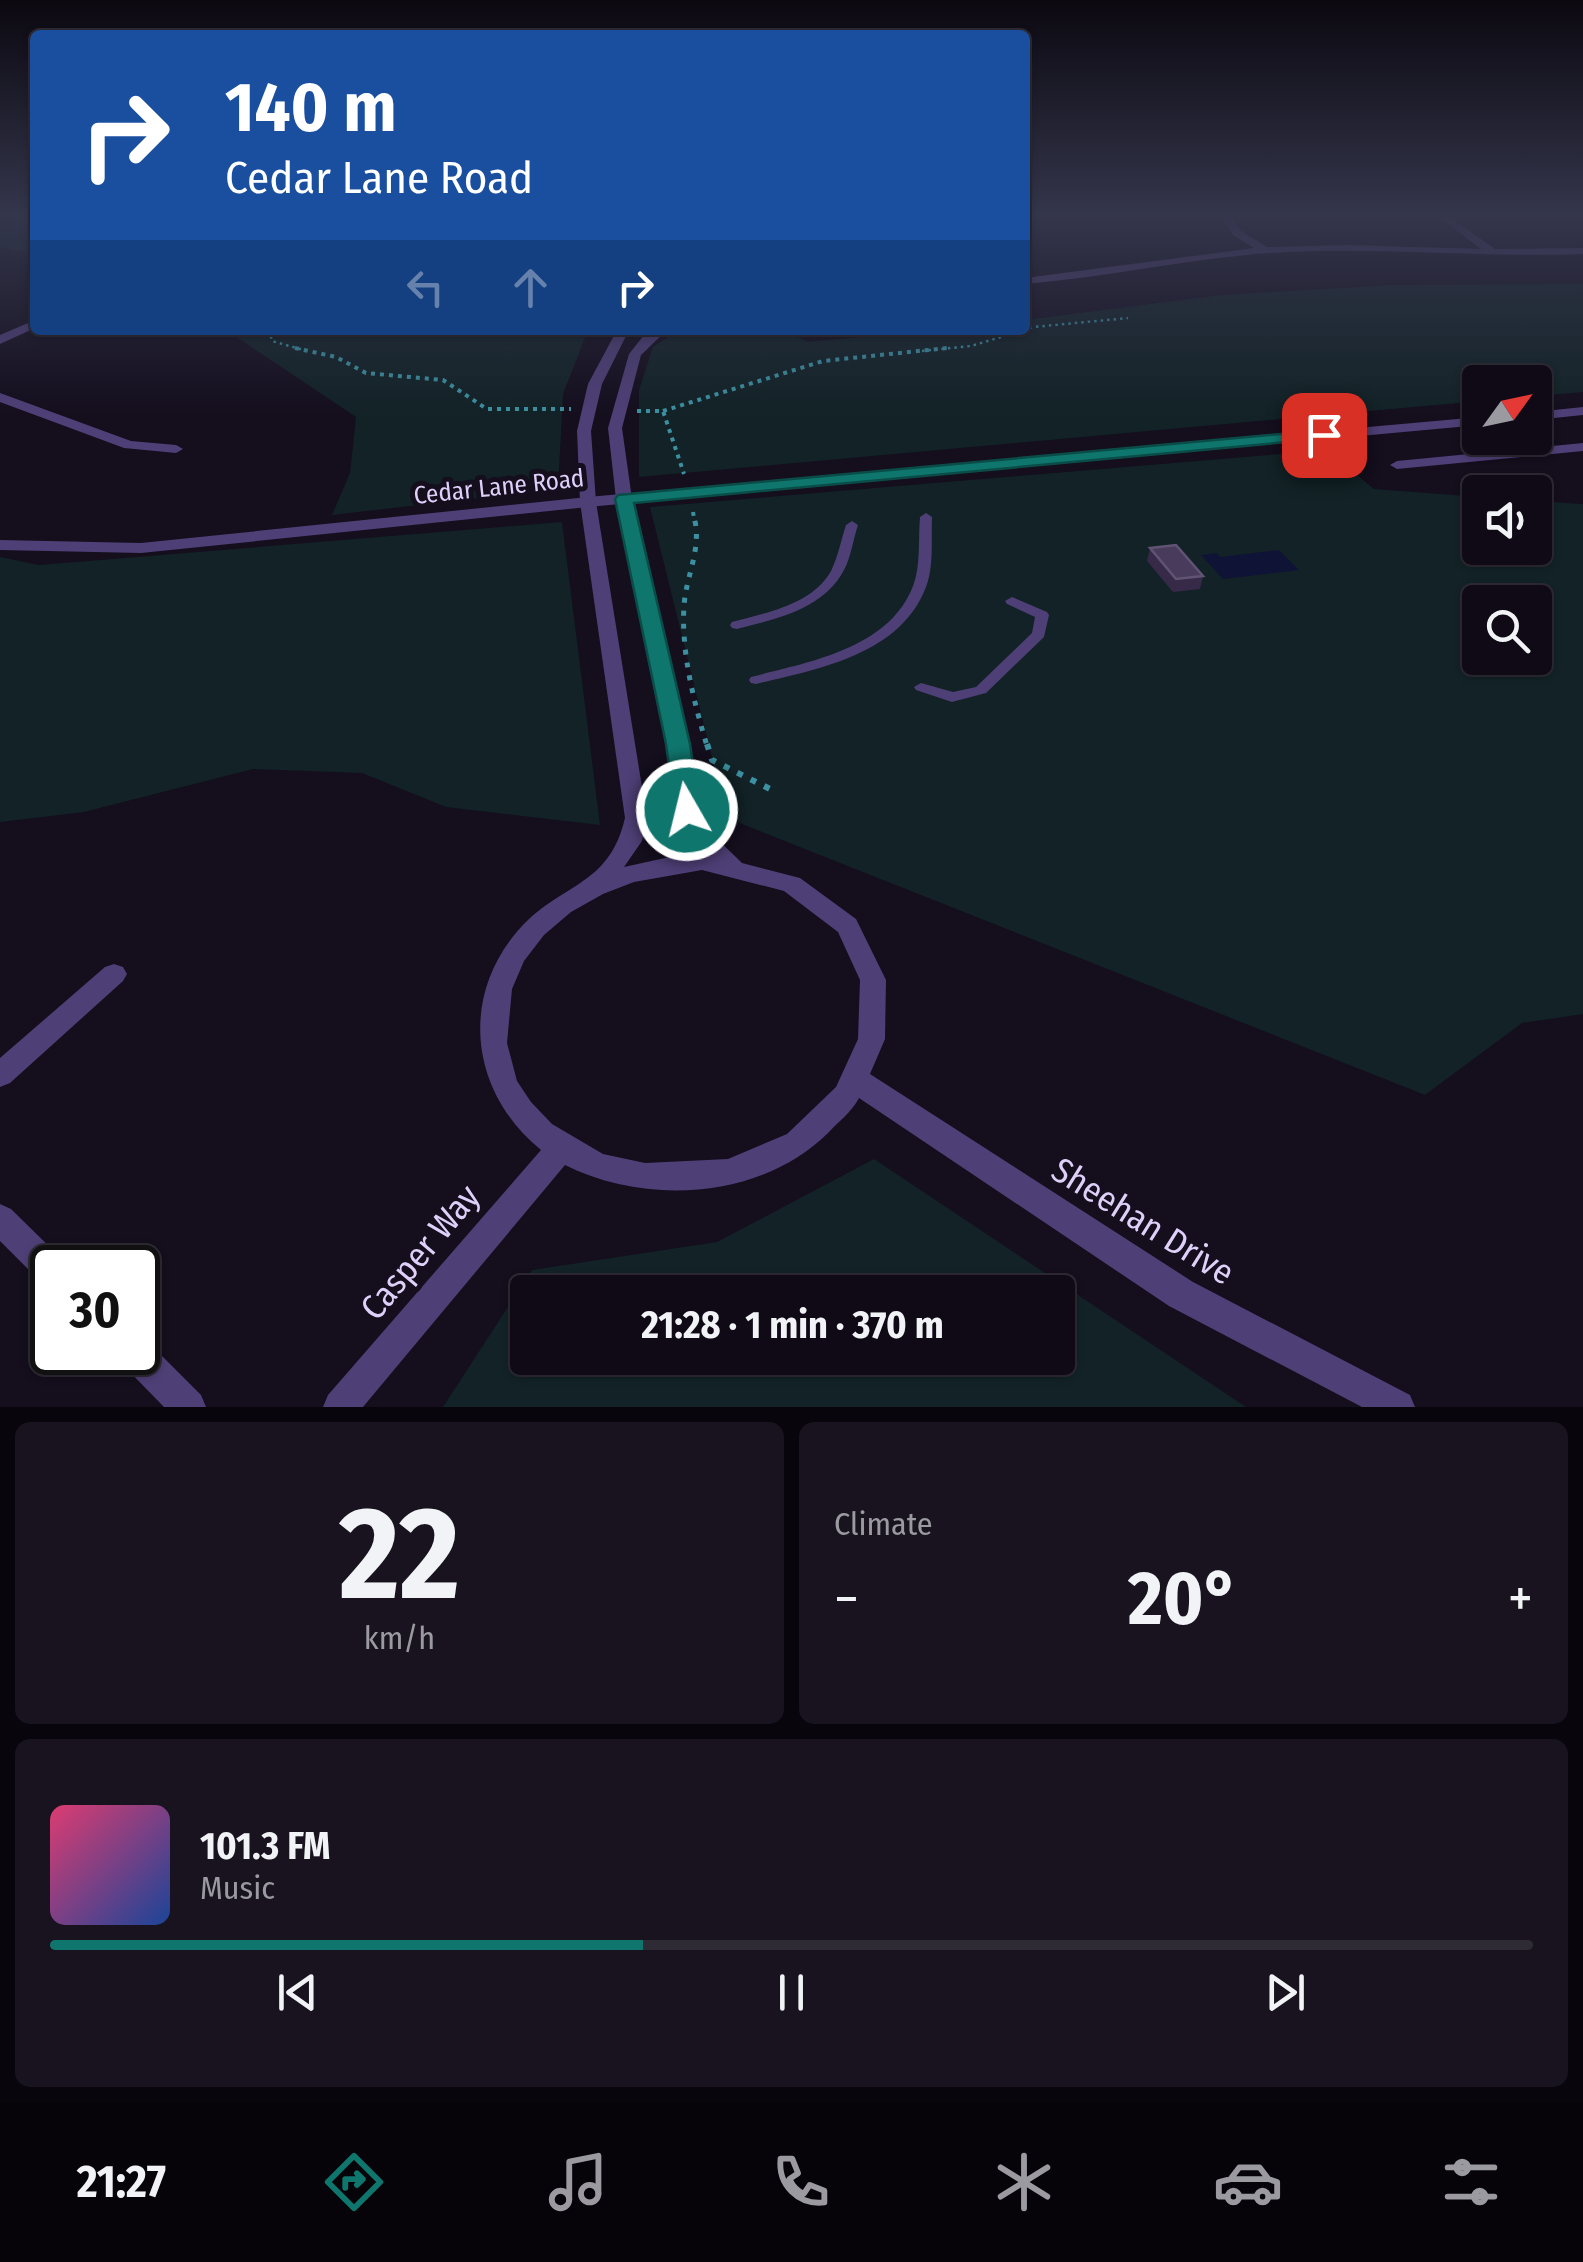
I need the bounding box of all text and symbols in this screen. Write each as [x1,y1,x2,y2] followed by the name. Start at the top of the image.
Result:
[225,66,397,150] text: 140 m
[60,70,190,200] icon: right
[225,151,533,205] text: Cedar Lane Road
[398,260,453,315] icon: left
[503,260,558,315] icon: ahead
[608,260,663,315] icon: right
[1462,365,1552,455] north arrow
[1462,365,1552,675] map controls
[1282,393,1367,478] pin
[1297,408,1352,463] icon: arrive
[412,463,586,511] street label: Cedar Lane Road
[1462,475,1552,565] button: sound
[1462,585,1552,675] button: search
[635,758,739,862] position arrow
[1044,1148,1242,1294] street label: Sheehan Drive
[352,1176,489,1328] street label: Casper Way
[30,1245,160,1375] speed limit sign: 30
[641,1302,944,1348] text: 21:28 · 1 min · 370 m
[339,1476,460,1632] text: 22
[834,1505,933,1543] text: Climate
[1128,1554,1239,1644] text: 20°
[834,1566,859,1632] text: −
[1508,1566,1533,1632] text: +
[364,1619,435,1657] text: km/h
[200,1823,330,1869] text: 101.3 FM
[200,1869,275,1907] text: Music
[270,1965,325,2020] icon: previous
[764,1965,819,2020] icon: pause
[1258,1965,1313,2020] icon: next
[319,2147,389,2217] icon: directions
[543,2147,613,2217] icon: music
[766,2147,836,2217] icon: phone
[989,2147,1059,2217] icon: climate
[1213,2147,1283,2217] icon: car
[1436,2147,1506,2217] icon: filters
[77,2155,166,2209] text: 21:27

